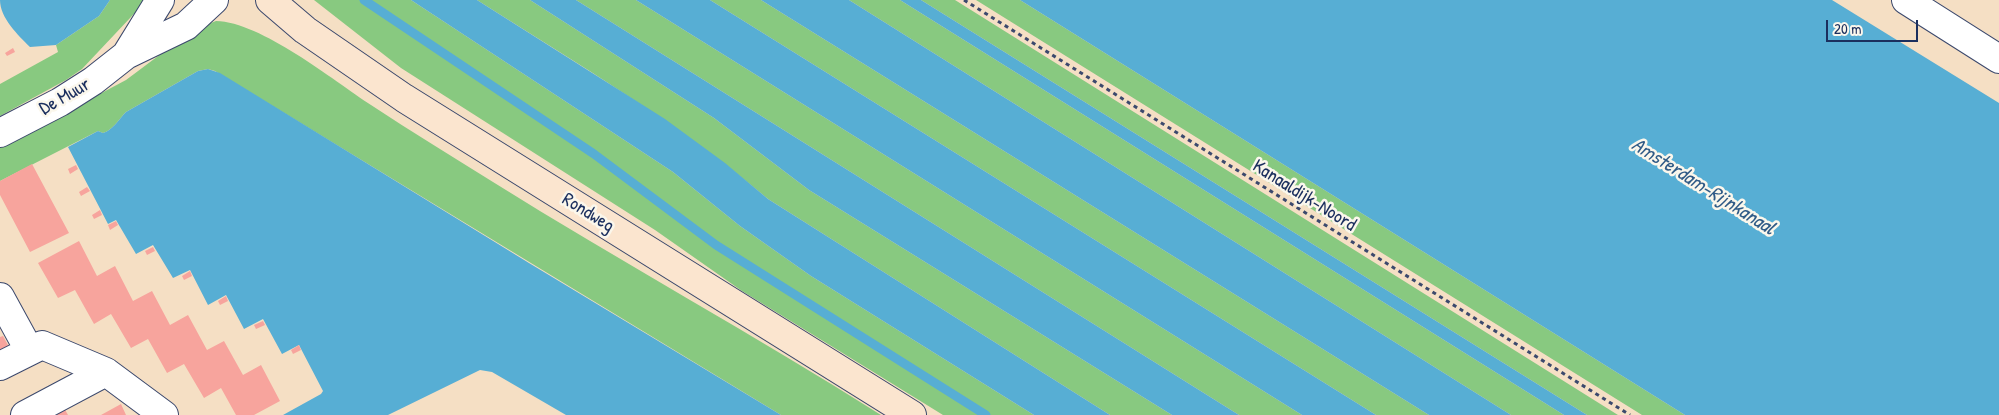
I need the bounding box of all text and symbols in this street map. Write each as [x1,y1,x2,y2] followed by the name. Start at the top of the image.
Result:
[1829,10,1922,42] scale bar
[1834,18,1861,39] text: 20 m
[36,73,94,121] street label: De Muur
[1627,133,1779,241] water label: Amsterdam-Rijnkanaal
[1248,155,1360,237] street label: Kanaaldijk-Noord
[558,188,618,238] street label: Rondweg

